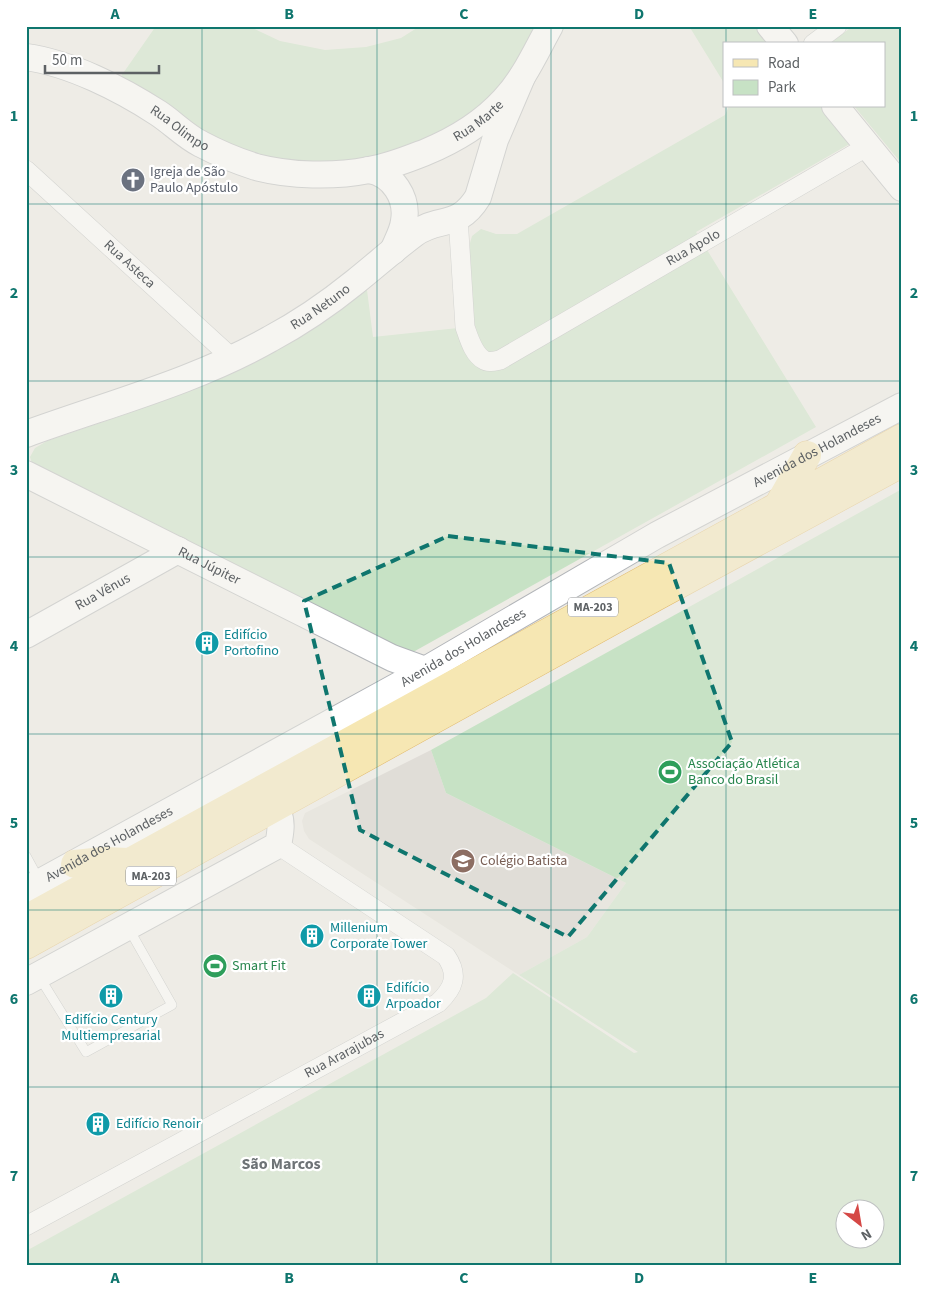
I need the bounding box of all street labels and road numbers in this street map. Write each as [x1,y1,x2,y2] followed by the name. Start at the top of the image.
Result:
[449,96,509,147] street label: Rua Marte
[146,100,213,156] street label: Rua Olimpo
[662,224,724,271] street label: Rua Apolo
[99,236,160,293] street label: Rua Asteca
[287,279,355,335] street label: Rua Netuno
[750,409,885,493] street label: Avenida dos Holandeses
[175,542,244,590] street label: Rua Júpiter
[71,568,134,616] street label: Rua Vênus
[568,598,618,616] road number: MA-203
[397,603,530,692] street label: Avenida dos Holandeses
[42,801,177,887] street label: Avenida dos Holandeses
[126,866,176,886] road number: MA-203
[301,1024,388,1083] street label: Rua Ararajubas

